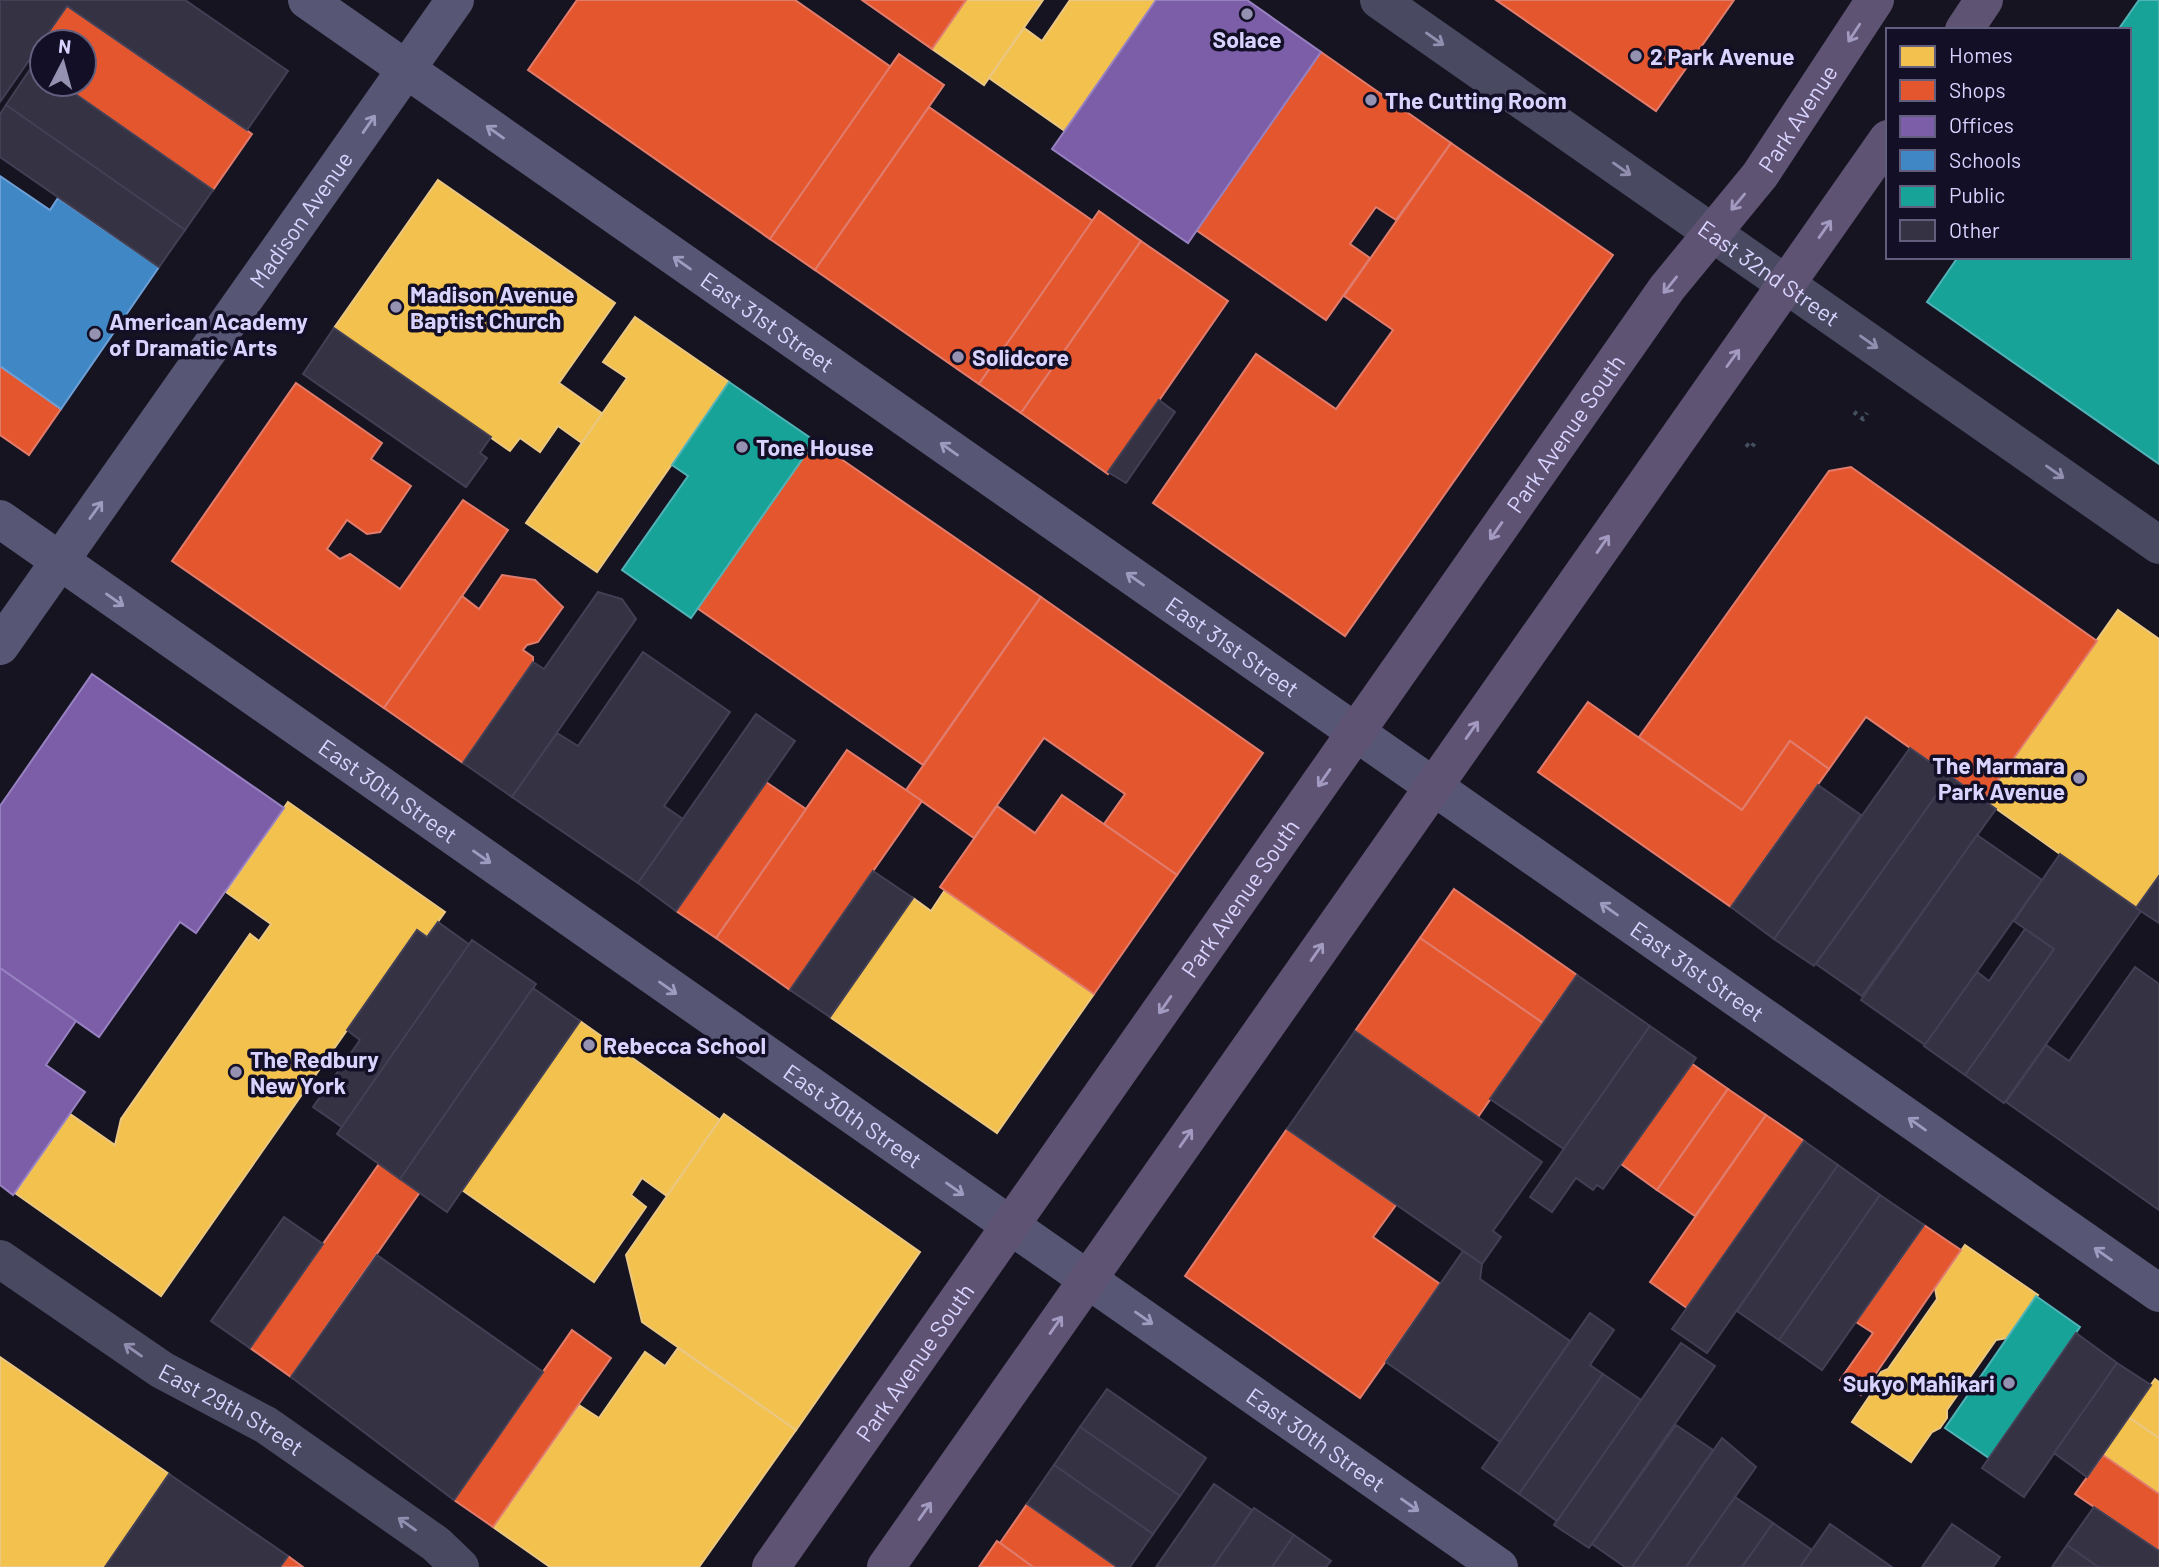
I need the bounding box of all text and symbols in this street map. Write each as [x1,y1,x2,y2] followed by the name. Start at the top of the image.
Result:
[1239,6,1255,22] marker: Solace
[1846,23,1861,42] one-way arrow
[1212,25,1282,53] place label: Solace
[28,28,98,98] north arrow
[1886,28,2131,259] legend
[1425,32,1444,46] one-way arrow
[57,33,72,58] text: N
[1650,42,1795,70] place label: 2 Park Avenue
[1949,42,2013,67] text: Homes
[1628,48,1644,64] marker: 2 Park Avenue
[1752,59,1843,177] street label: Park Avenue
[1949,77,2006,102] text: Shops
[1385,86,1567,114] place label: The Cutting Room
[1363,92,1379,108] marker: The Cutting Room
[1949,112,2014,137] text: Offices
[362,115,376,134] one-way arrow
[486,125,505,139] one-way arrow
[243,146,358,293] street label: Madison Avenue
[1949,147,2021,172] text: Schools
[1612,162,1631,176] one-way arrow
[1949,182,2005,207] text: Public
[1730,192,1746,210] one-way arrow
[1693,214,1845,332] street label: East 32nd Street
[1949,217,2000,242] text: Other
[1818,220,1832,239] one-way arrow
[673,256,692,270] one-way arrow
[696,265,840,378] street label: East 31st Street
[1662,276,1677,294] one-way arrow
[410,280,575,334] place label: Madison Avenue Baptist Church
[388,299,404,315] marker: Madison Avenue Baptist Church
[109,307,308,361] place label: American Academy of Dramatic Arts
[87,326,103,342] marker: American Academy of Dramatic Arts
[1859,335,1878,349] one-way arrow
[972,343,1069,371] place label: Solidcore
[950,349,966,365] marker: Solidcore
[1500,349,1630,518] street label: Park Avenue South
[1726,349,1740,368] one-way arrow
[756,433,874,461] place label: Tone House
[734,439,750,455] marker: Tone House
[940,442,959,456] one-way arrow
[2045,465,2064,479] one-way arrow
[89,501,103,520] one-way arrow
[1489,521,1503,540] one-way arrow
[1596,535,1610,554] one-way arrow
[1126,572,1145,586] one-way arrow
[1161,590,1305,703] street label: East 31st Street
[105,593,125,607] one-way arrow
[1465,721,1479,740] one-way arrow
[314,732,463,849] street label: East 30th Street
[1932,751,2065,805] place label: The Marmara Park Avenue
[1317,768,1331,787] one-way arrow
[2071,770,2087,786] marker: The Marmara Park Avenue
[1175,813,1305,982] street label: Park Avenue South
[472,850,491,865] one-way arrow
[1600,902,1619,916] one-way arrow
[1626,915,1770,1027] street label: East 31st Street
[1310,943,1324,962] one-way arrow
[658,981,677,995] one-way arrow
[1158,995,1172,1014] one-way arrow
[603,1031,766,1059] place label: Rebecca School
[581,1037,597,1053] marker: Rebecca School
[250,1045,379,1099] place label: The Redbury New York
[778,1057,928,1174] street label: East 30th Street
[228,1064,244,1080] marker: The Redbury New York
[1907,1117,1927,1131] one-way arrow
[1179,1129,1193,1148] one-way arrow
[945,1182,964,1196] one-way arrow
[2094,1247,2113,1261] one-way arrow
[849,1278,979,1447] street label: Park Avenue South
[1133,1311,1153,1325] one-way arrow
[1049,1316,1063,1335] one-way arrow
[124,1343,143,1357] one-way arrow
[154,1357,309,1461] street label: East 29th Street
[1843,1369,1995,1397] place label: Sukyo Mahikari
[2001,1375,2017,1391] marker: Sukyo Mahikari
[1241,1381,1391,1497] street label: East 30th Street
[1400,1498,1419,1512] one-way arrow
[918,1502,932,1521] one-way arrow
[398,1517,417,1531] one-way arrow

